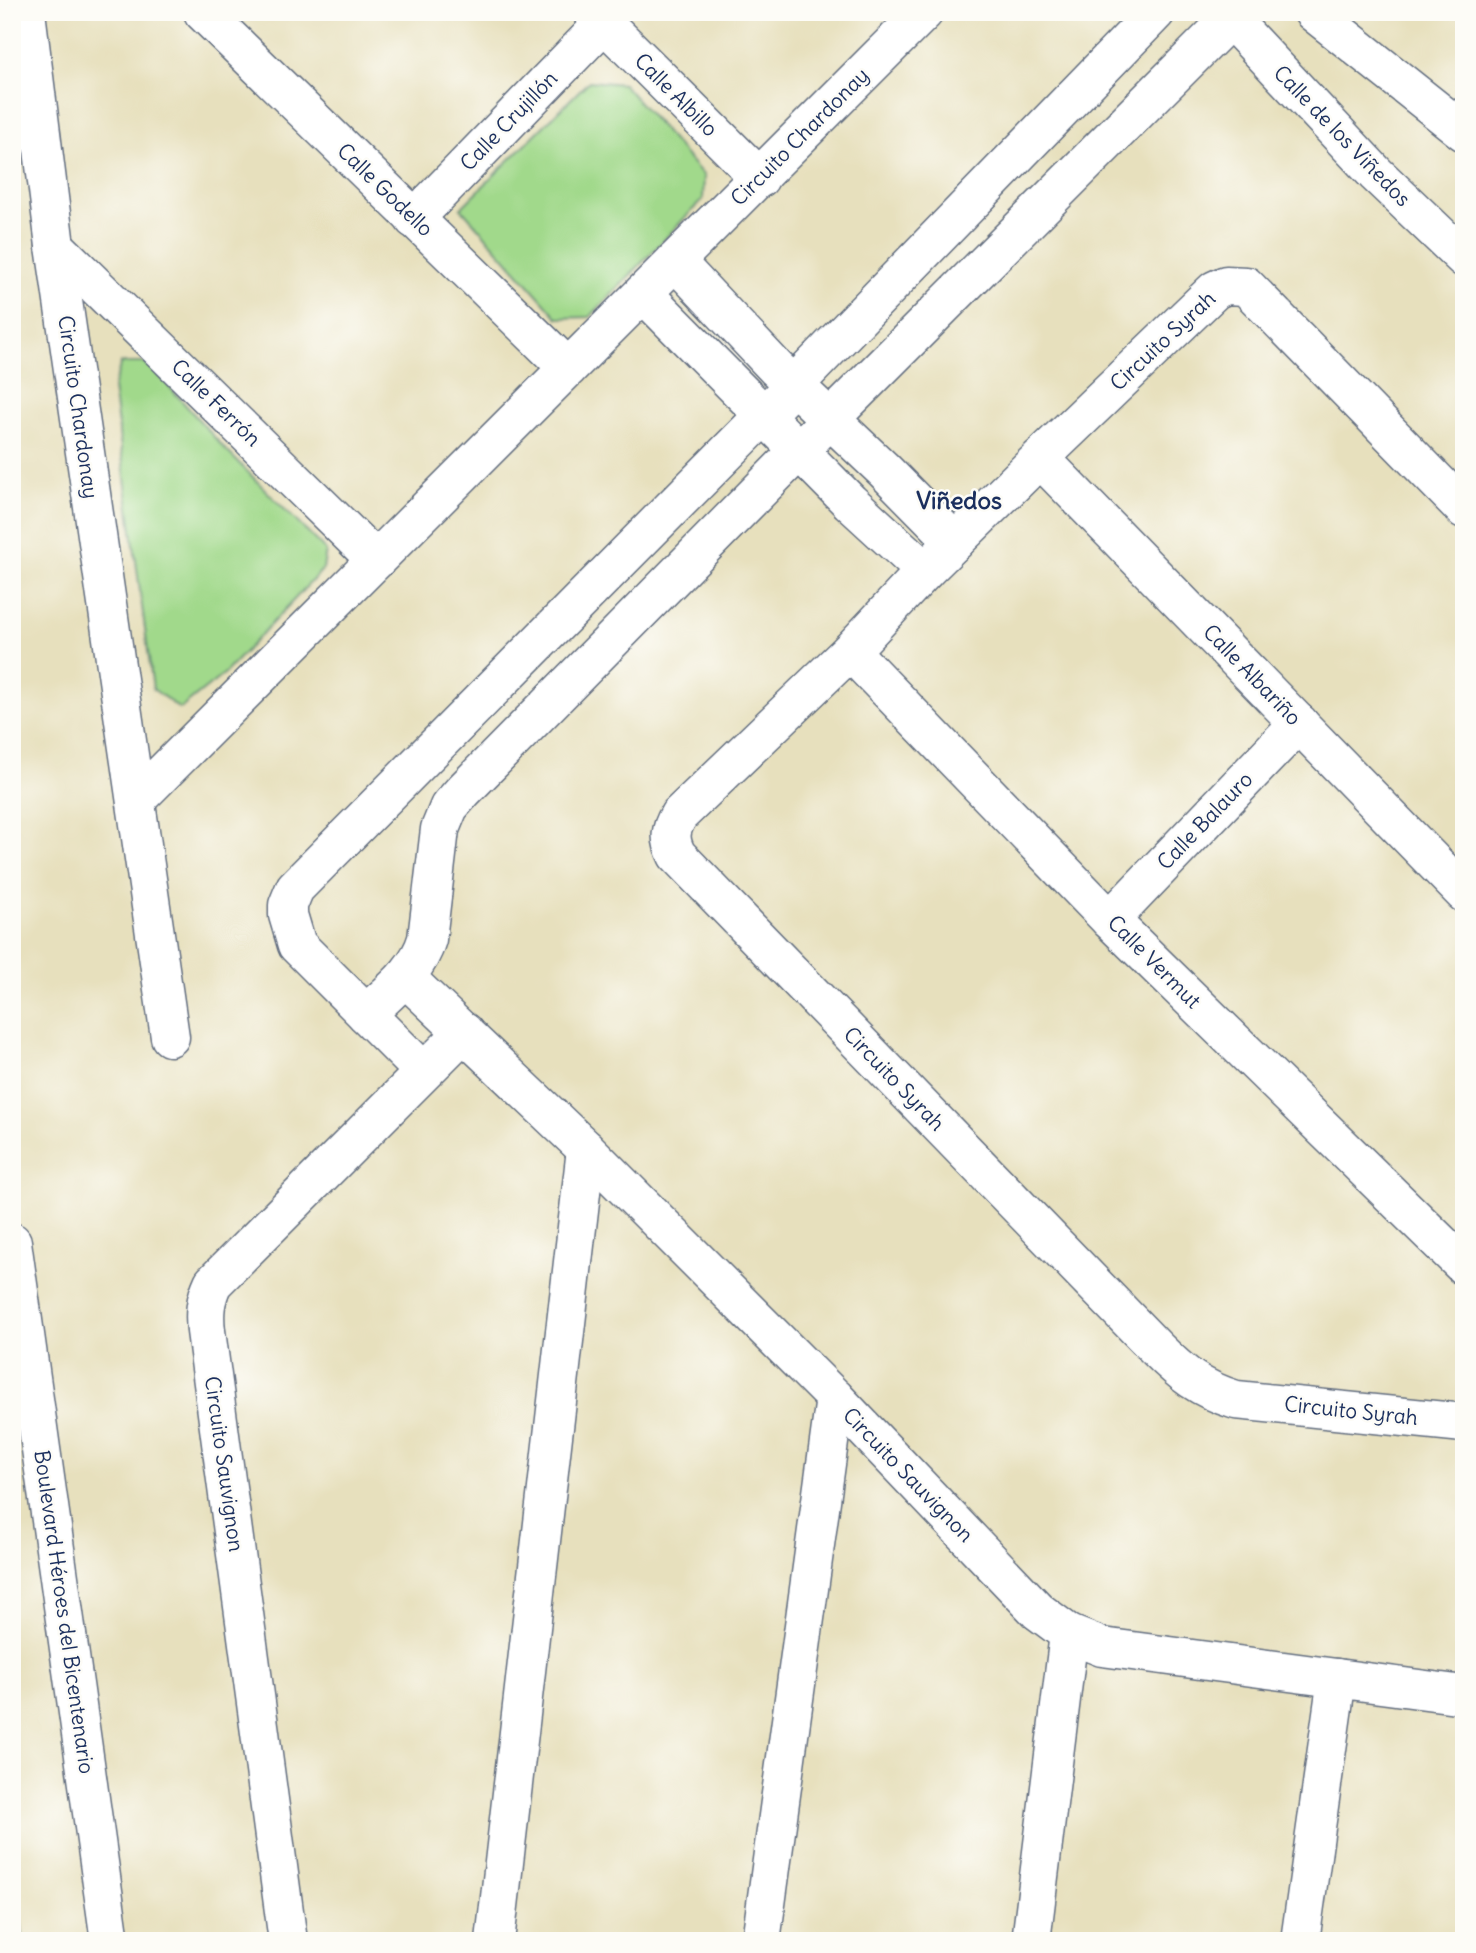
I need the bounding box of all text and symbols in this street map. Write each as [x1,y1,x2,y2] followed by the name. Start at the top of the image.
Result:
[629,47,724,142] street label: Calle Albillo
[1268,59,1417,212] street label: Calle de los Viñedos
[725,62,875,212] street label: Circuito Chardonay
[454,65,563,176] street label: Calle Crujillón
[332,137,439,242] street label: Calle Godello
[1104,285,1221,396] street label: Circuito Syrah
[52,314,105,500] street label: Circuito Chardonay
[166,353,267,452] street label: Calle Ferrón
[916,485,1002,515] district label: Viñedos
[1197,618,1307,731] street label: Calle Albariño
[1151,766,1258,875] street label: Calle Balauro
[1102,909,1207,1014] street label: Calle Vermut
[838,1021,951,1136] street label: Circuito Syrah
[199,1374,250,1553] street label: Circuito Sauvignon
[1283,1390,1419,1431] street label: Circuito Syrah
[837,1402,980,1548] street label: Circuito Sauvignon
[28,1448,101,1776] street label: Boulevard Héroes del Bicentenario

